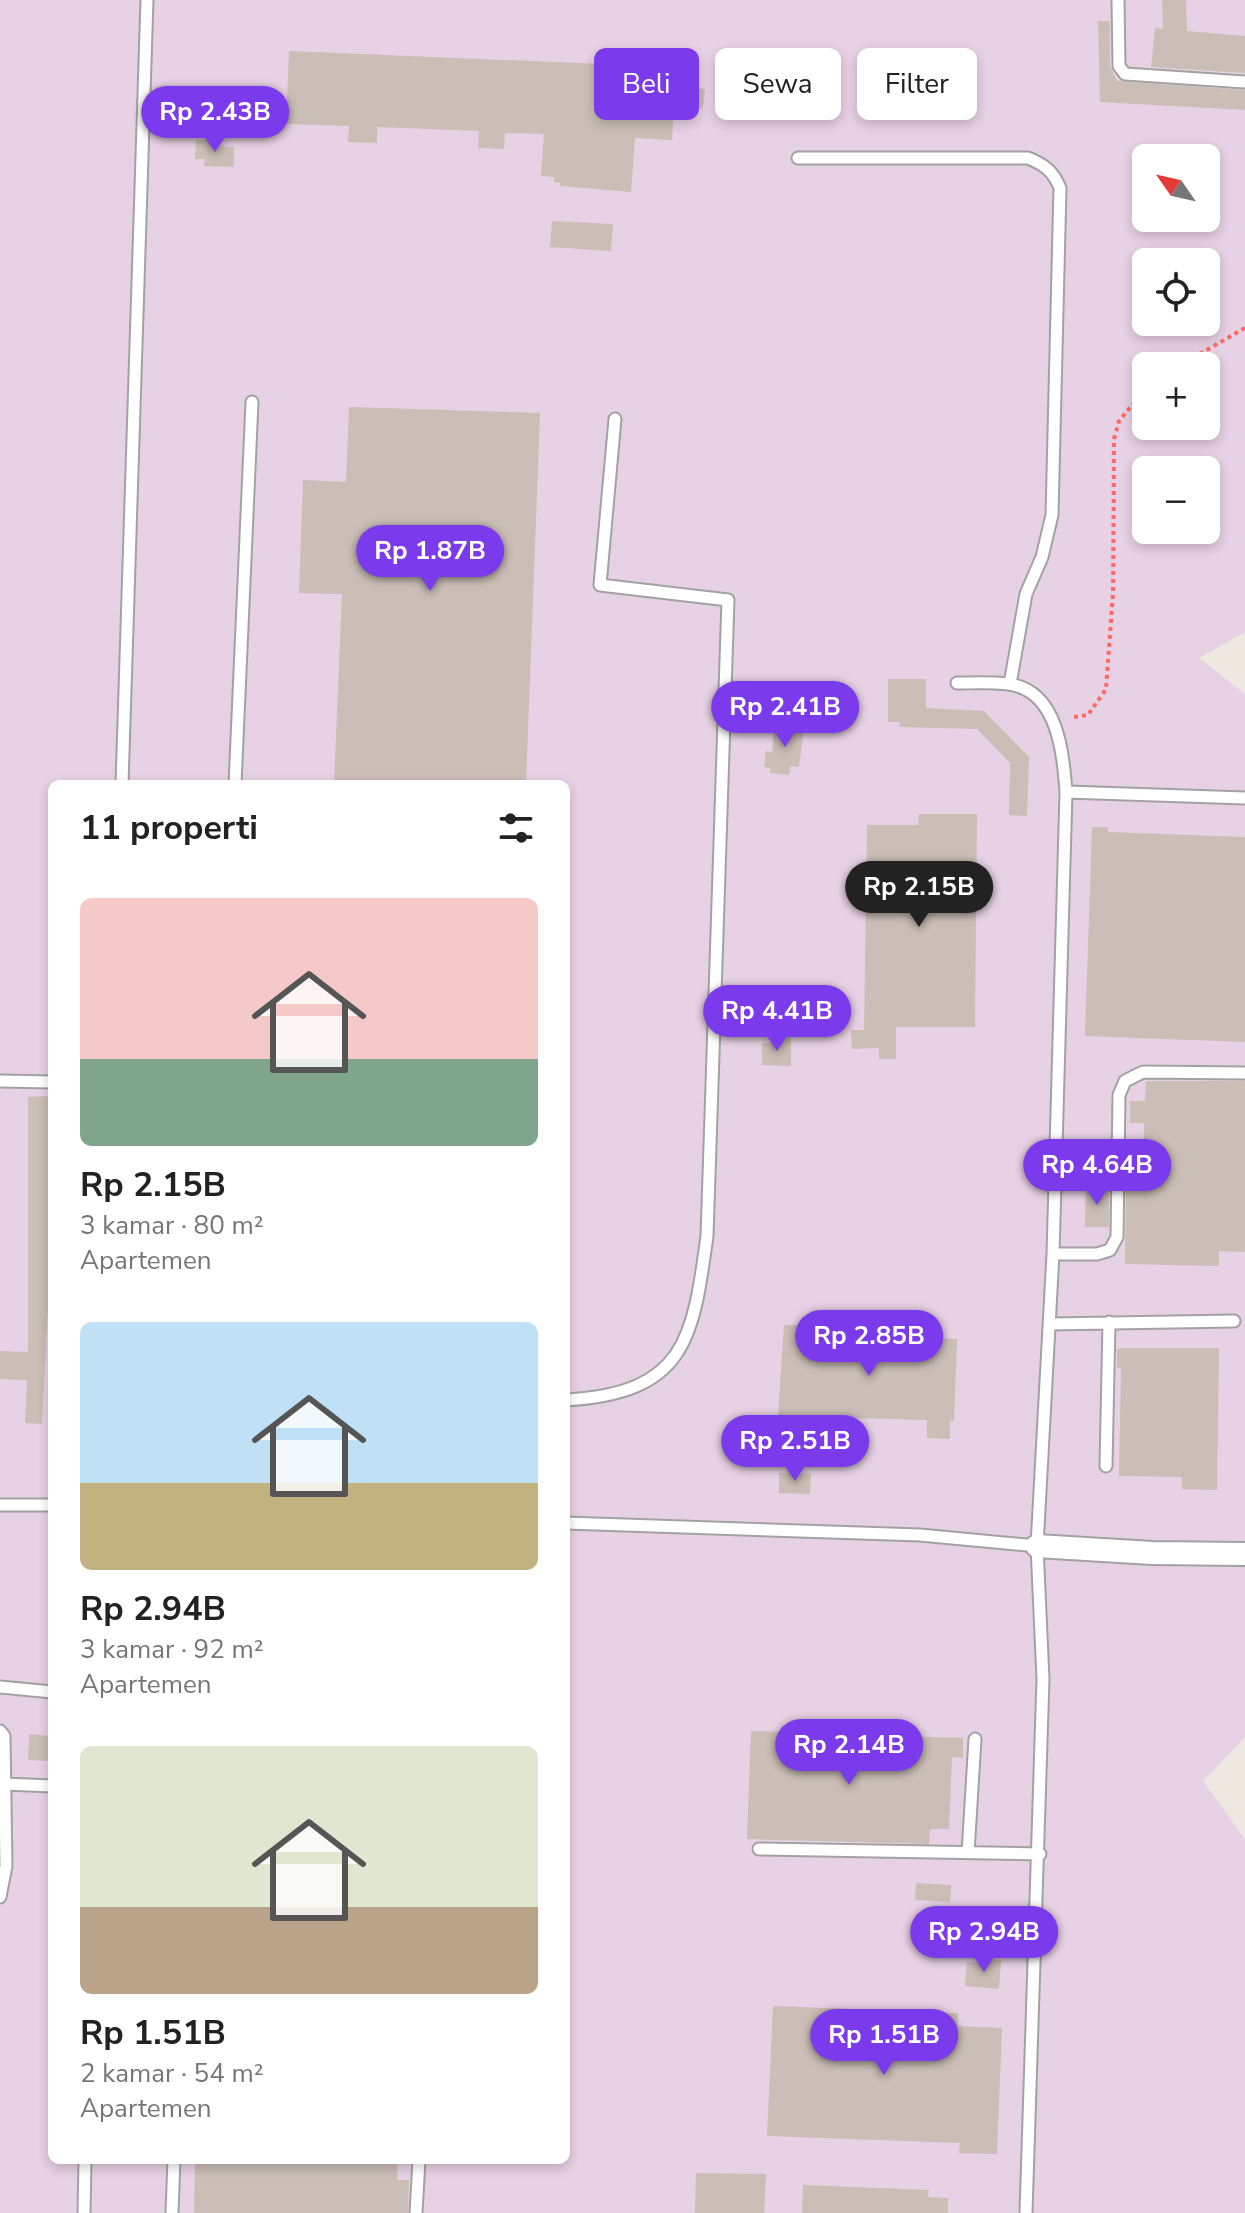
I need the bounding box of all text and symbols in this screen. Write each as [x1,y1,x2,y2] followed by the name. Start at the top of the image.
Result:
[594,48,699,120] chip: Beli
[715,48,841,120] chip: Sewa
[857,48,977,120] chip: Filter
[132,86,298,154] pin: Rp 2.43B
[159,94,271,129] text: Rp 2.43B
[1132,144,1220,232] north arrow
[1132,144,1220,544] map controls
[1132,248,1220,336] button: locate
[1132,352,1220,440] button: +
[1132,456,1220,544] button: −
[347,525,513,593] pin: Rp 1.87B
[374,533,486,568] text: Rp 1.87B
[702,681,868,749] pin: Rp 2.41B
[729,689,841,724] text: Rp 2.41B
[80,805,258,851] text: 11 properti
[494,806,538,850] icon: filters
[836,861,1002,929] pin: Rp 2.15B
[863,869,975,904] text: Rp 2.15B
[237,950,381,1094] icon: home
[694,985,860,1053] pin: Rp 4.41B
[721,993,833,1028] text: Rp 4.41B
[1014,1139,1180,1207] pin: Rp 4.64B
[1041,1147,1153,1182] text: Rp 4.64B
[80,1162,226,1208] text: Rp 2.15B
[80,1208,264,1243] text: 3 kamar · 80 m²
[80,1243,212,1278] text: Apartemen
[786,1310,952,1378] pin: Rp 2.85B
[813,1318,925,1353] text: Rp 2.85B
[237,1374,381,1518] icon: home
[712,1415,878,1483] pin: Rp 2.51B
[739,1423,851,1458] text: Rp 2.51B
[80,1586,226,1632] text: Rp 2.94B
[80,1632,264,1667] text: 3 kamar · 92 m²
[80,1667,212,1702] text: Apartemen
[766,1719,932,1787] pin: Rp 2.14B
[793,1727,905,1762] text: Rp 2.14B
[237,1798,381,1942] icon: home
[901,1906,1067,1974] pin: Rp 2.94B
[928,1914,1040,1949] text: Rp 2.94B
[801,2009,967,2077] pin: Rp 1.51B
[80,2010,226,2056] text: Rp 1.51B
[828,2017,940,2052] text: Rp 1.51B
[80,2056,264,2091] text: 2 kamar · 54 m²
[80,2091,212,2126] text: Apartemen

